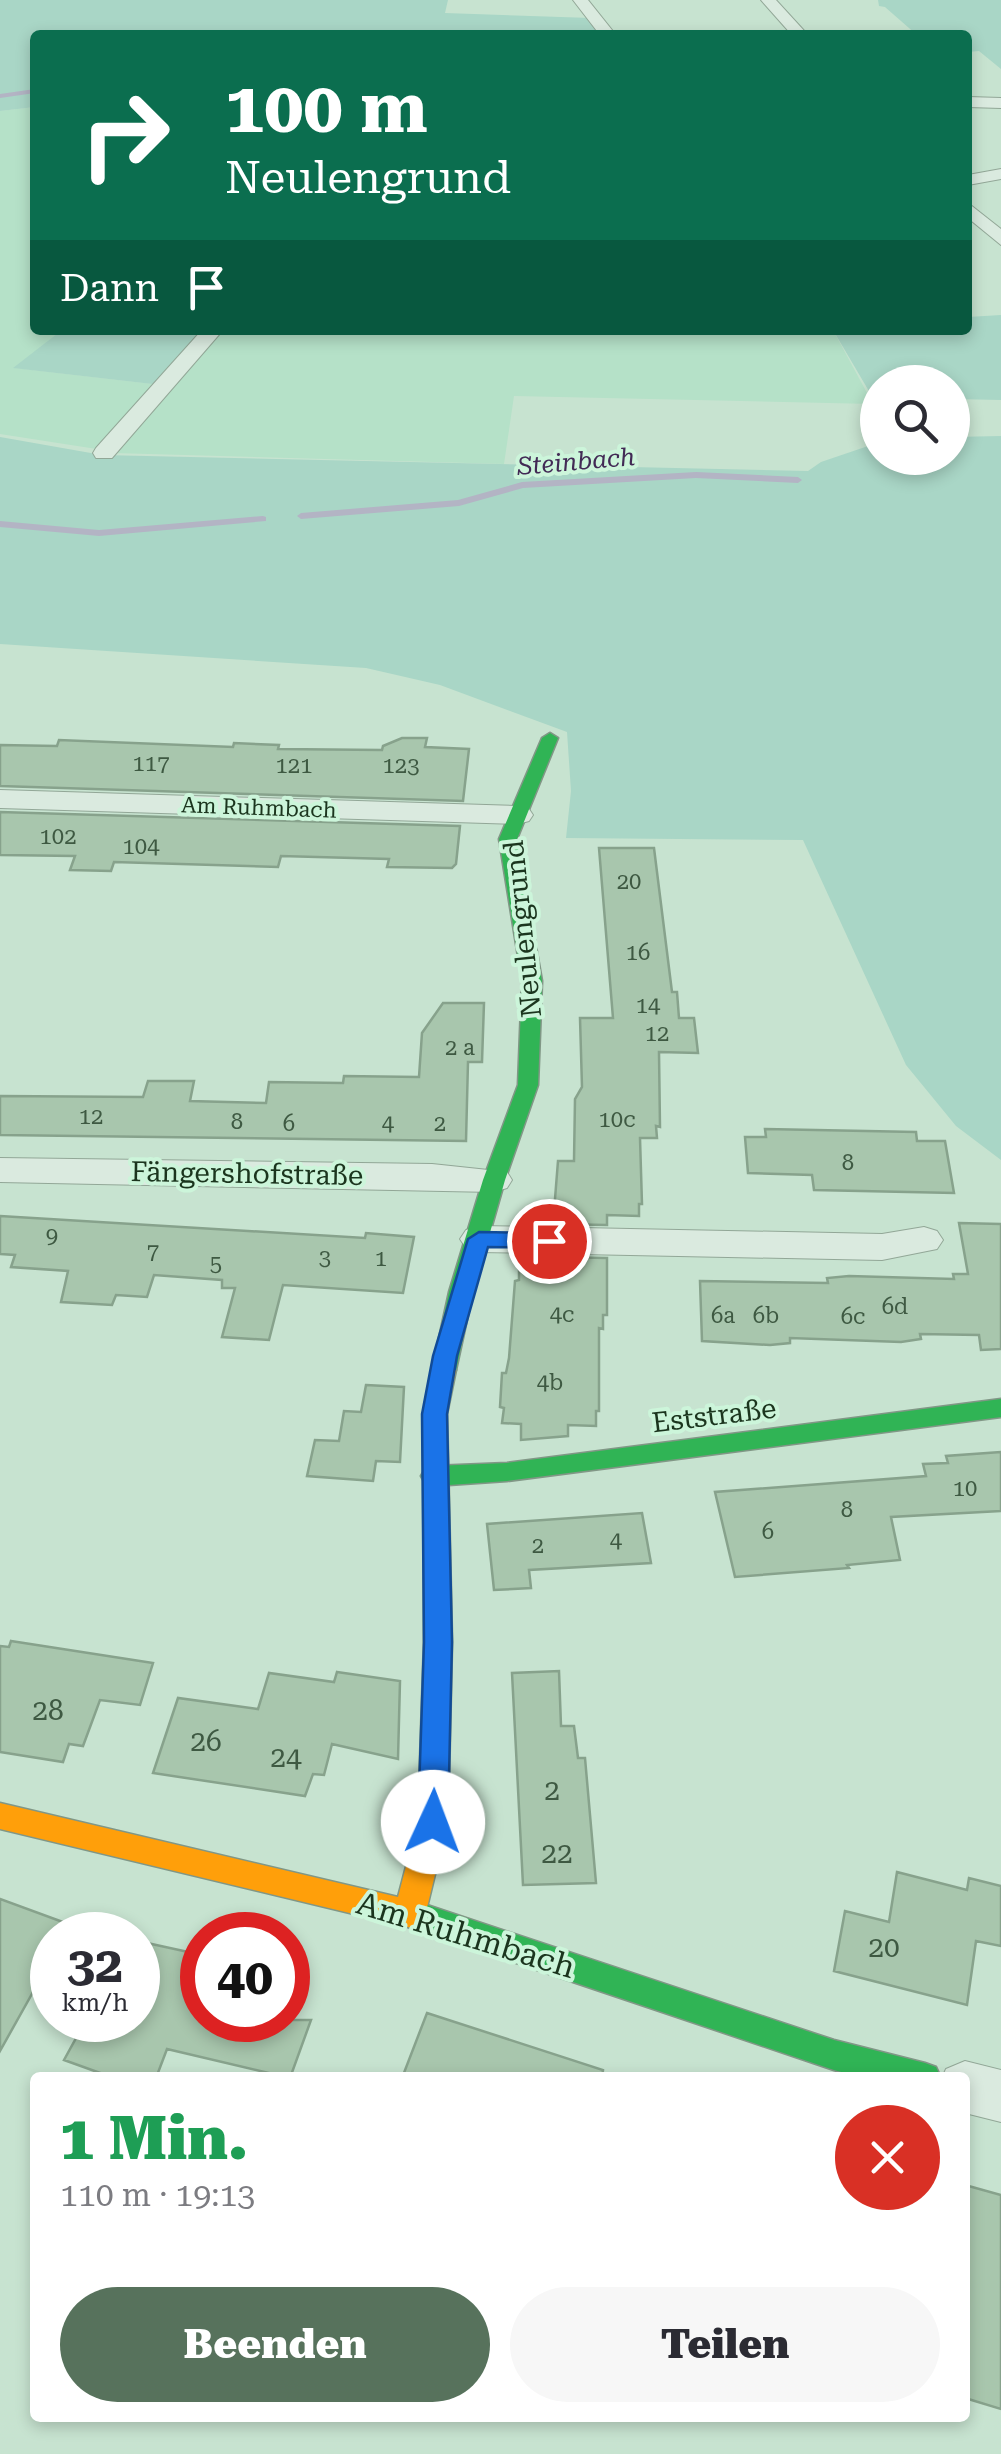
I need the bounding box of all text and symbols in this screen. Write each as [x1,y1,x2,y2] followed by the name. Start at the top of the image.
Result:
[225,67,428,149] text: 100 m
[60,70,190,200] icon: right
[225,151,511,204] text: Neulengrund
[179,260,234,315] icon: arrive
[60,266,159,310] text: Dann
[860,365,970,475] map controls
[860,365,970,475] button: search
[515,442,636,481] water label: Steinbach
[133,751,169,776] house number: 117
[276,753,312,778] house number: 121
[383,753,419,778] house number: 123
[181,792,337,823] street label: Am Ruhmbach
[40,824,76,849] house number: 102
[123,834,160,859] house number: 104
[497,839,548,1019] street label: Neulengrund
[617,869,641,894] house number: 20
[626,940,650,965] house number: 16
[636,993,661,1018] house number: 14
[645,1021,669,1046] house number: 12
[445,1035,475,1060] house number: 2 a
[79,1104,103,1129] house number: 12
[599,1107,635,1132] house number: 10c
[231,1109,243,1134] house number: 8
[283,1111,295,1136] house number: 6
[382,1111,395,1136] house number: 4
[434,1111,446,1136] house number: 2
[842,1150,854,1175] house number: 8
[130,1155,364,1192] street label: Fängershofstraße
[507,1199,592,1284] pin
[522,1214,577,1269] icon: arrive
[46,1223,58,1248] house number: 9
[147,1239,159,1264] house number: 7
[319,1245,331,1270] house number: 3
[375,1246,387,1271] house number: 1
[210,1251,222,1276] house number: 5
[882,1294,908,1319] house number: 6d
[550,1302,574,1327] house number: 4c
[711,1303,735,1328] house number: 6a
[753,1303,779,1328] house number: 6b
[841,1304,865,1329] house number: 6c
[537,1370,563,1395] house number: 4b
[650,1392,778,1439] street label: Eststraße
[953,1476,977,1501] house number: 10
[841,1497,853,1522] house number: 8
[762,1519,774,1544] house number: 6
[610,1528,623,1553] house number: 4
[532,1533,544,1558] house number: 2
[32,1694,64,1727] house number: 28
[190,1725,222,1758] house number: 26
[270,1741,302,1774] house number: 24
[381,1770,485,1874] position arrow
[544,1774,560,1807] house number: 2
[541,1837,573,1870] house number: 22
[352,1884,580,1986] street label: Am Ruhmbach
[180,1912,310,2042] speed limit sign: 40
[868,1931,900,1964] house number: 20
[67,1936,123,1994] text: 32
[62,1988,128,2017] text: km/h
[60,2103,248,2174] text: 1 Min.
[835,2105,940,2210] button: close
[60,2176,255,2214] text: 110 m · 19:13
[60,2287,490,2402] button: Beenden
[510,2287,940,2402] button: Teilen

